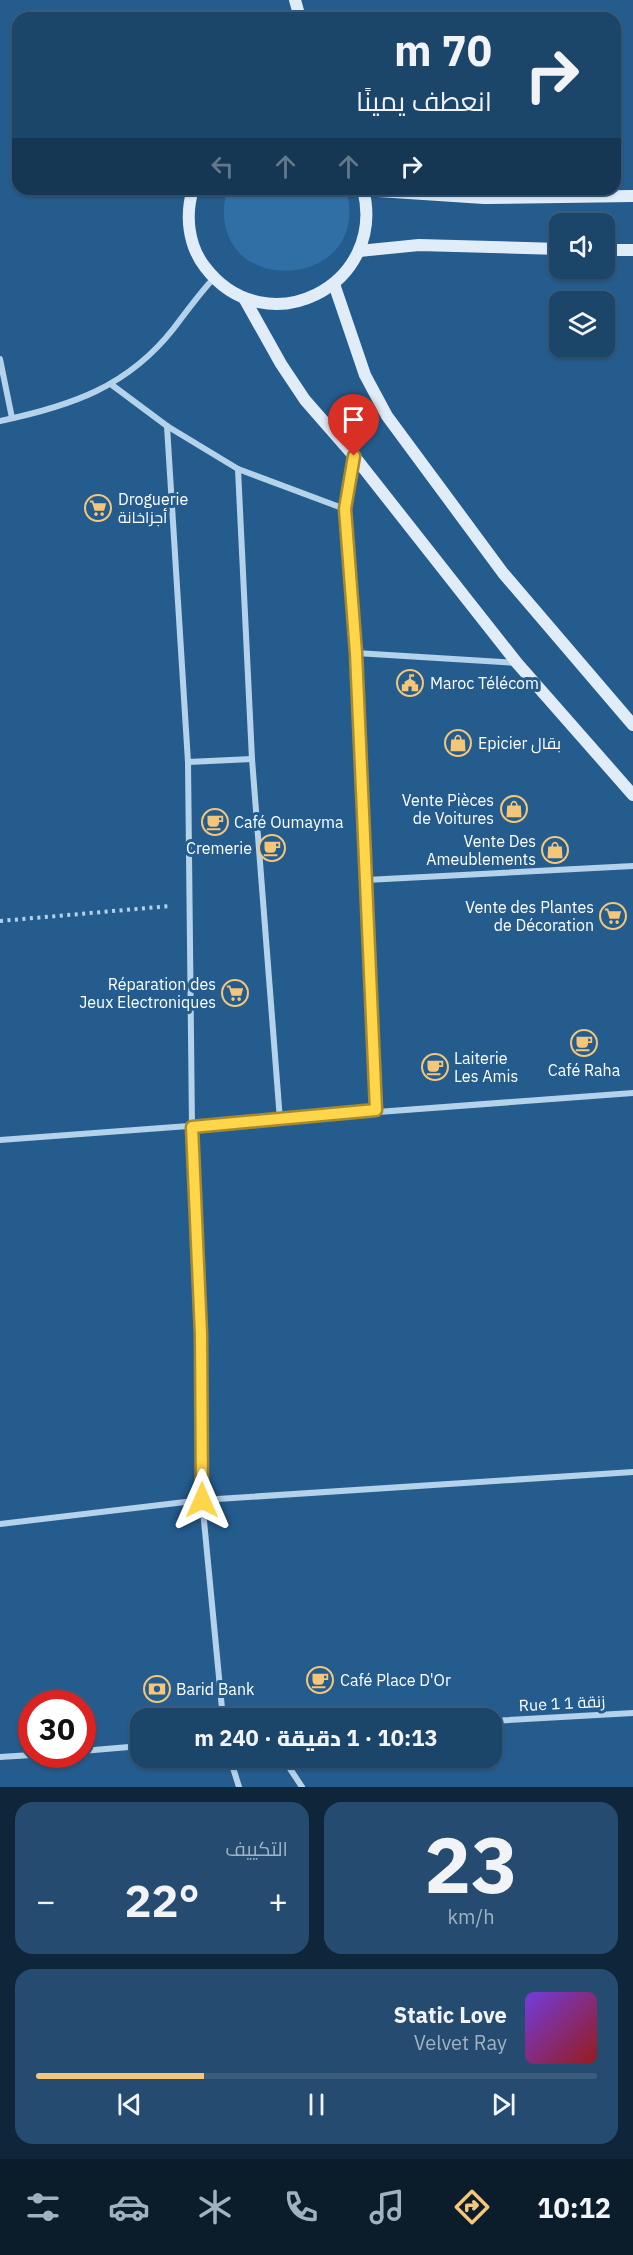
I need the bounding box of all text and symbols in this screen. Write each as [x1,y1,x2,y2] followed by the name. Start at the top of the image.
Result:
[394,23,492,78] text: 70 m
[513,36,591,114] icon: right
[356,83,492,118] text: انعطف يمينًا
[206,150,239,183] icon: left
[269,150,302,183] icon: ahead
[332,150,365,183] icon: ahead
[395,150,428,183] icon: right
[549,213,615,357] map controls
[549,213,615,279] button: sound
[549,291,615,357] button: layers
[328,394,379,456] pin
[337,403,370,436] icon: arrive
[118,489,189,527] place label: Droguerie أجزاخانة
[83,493,113,523] supermarket icon: Droguerie أجزاخانة
[395,668,425,698] public building icon: Maroc Télécom
[430,673,539,693] place label: Maroc Télécom
[443,728,473,758] shop icon: Epicier بقال
[478,733,561,754] place label: Epicier بقال
[402,790,494,828] place label: Vente Pièces de Voitures
[499,794,529,824] shop icon: Vente Pièces de Voitures
[200,807,230,837] cafe icon: Café Oumayma
[234,812,344,832] place label: Café Oumayma
[426,831,536,869] place label: Vente Des Ameublements
[257,833,287,863] cafe icon: Cremerie
[540,835,570,865] shop icon: Vente Des Ameublements
[186,838,252,858] place label: Cremerie
[465,897,594,935] place label: Vente des Plantes de Décoration
[598,901,628,931] supermarket icon: Vente des Plantes de Décoration
[79,974,216,1012] place label: Réparation des Jeux Electroniques
[220,978,250,1008] supermarket icon: Réparation des Jeux Electroniques
[569,1028,599,1058] cafe icon: Café Raha
[454,1048,518,1086] place label: Laiterie Les Amis
[420,1052,450,1082] cafe icon: Laiterie Les Amis
[548,1060,621,1080] place label: Café Raha
[170,1468,234,1532] position arrow
[305,1665,335,1695] cafe icon: Café Place D'Or
[340,1670,451,1690] place label: Café Place D'Or
[142,1674,172,1704] bank icon: Barid Bank
[176,1679,255,1699] place label: Barid Bank
[18,1690,96,1768] speed limit sign: 30
[518,1691,606,1715] street label: Rue 1 زنقة 1
[194,1723,438,1752] text: 10:13 · 1 دقيقة · 240 m
[424,1813,518,1914] text: 23
[225,1835,288,1862] text: التكييف
[124,1871,200,1929] text: 22°
[36,1879,56,1922] text: −
[268,1879,288,1922] text: +
[447,1903,495,1930] text: km/h
[394,2000,507,2029] text: Static Love
[414,2029,507,2056] text: Velvet Ray
[113,2088,146,2121] icon: previous
[300,2088,333,2121] icon: pause
[487,2088,520,2121] icon: next
[22,2186,64,2228] icon: filters
[108,2186,150,2228] icon: car
[194,2186,236,2228] icon: climate
[280,2186,322,2228] icon: phone
[366,2186,408,2228] icon: music
[451,2186,493,2228] icon: directions
[537,2190,611,2225] text: 10:12

